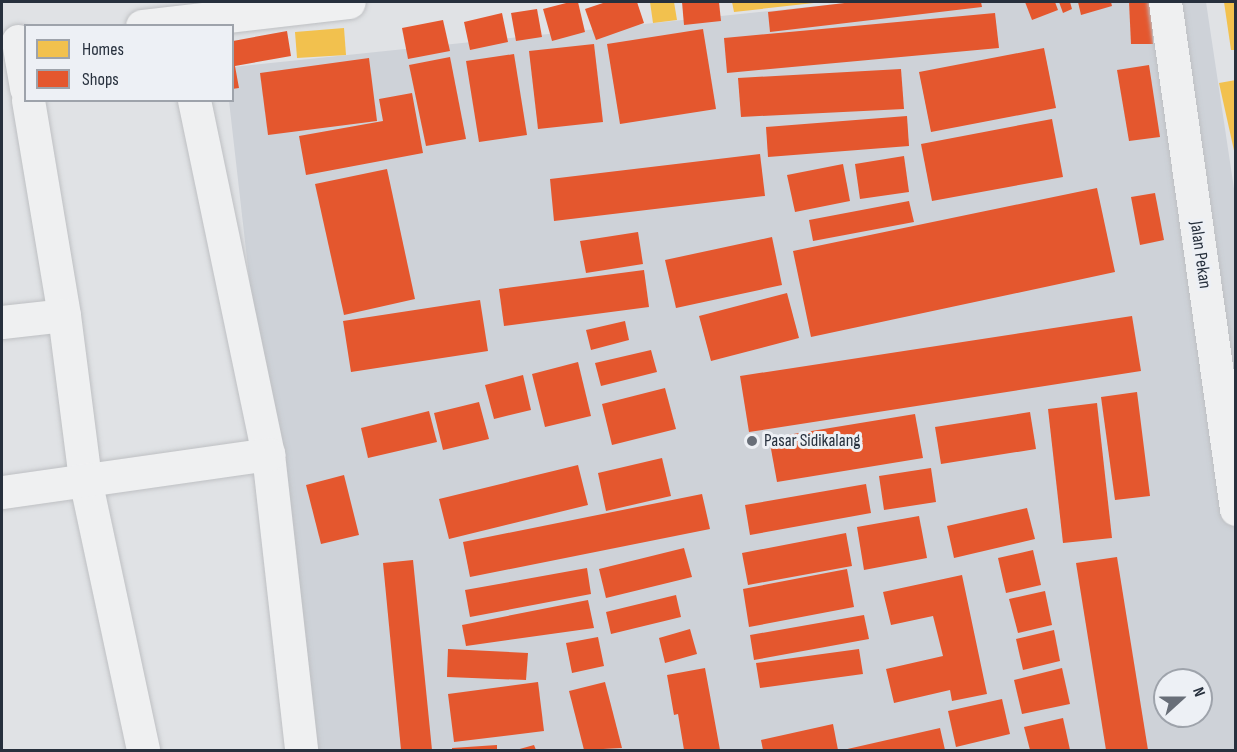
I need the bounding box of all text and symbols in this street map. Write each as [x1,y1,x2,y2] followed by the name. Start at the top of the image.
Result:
[24,24,234,102] legend
[82,39,124,60] text: Homes
[82,69,119,90] text: Shops
[1185,220,1215,290] street label: Jalan Pekan
[764,430,861,452] place label: Pasar Sidikalang
[745,434,759,448] marker: Pasar Sidikalang
[1153,668,1213,728] north arrow
[1188,685,1209,699] text: N

